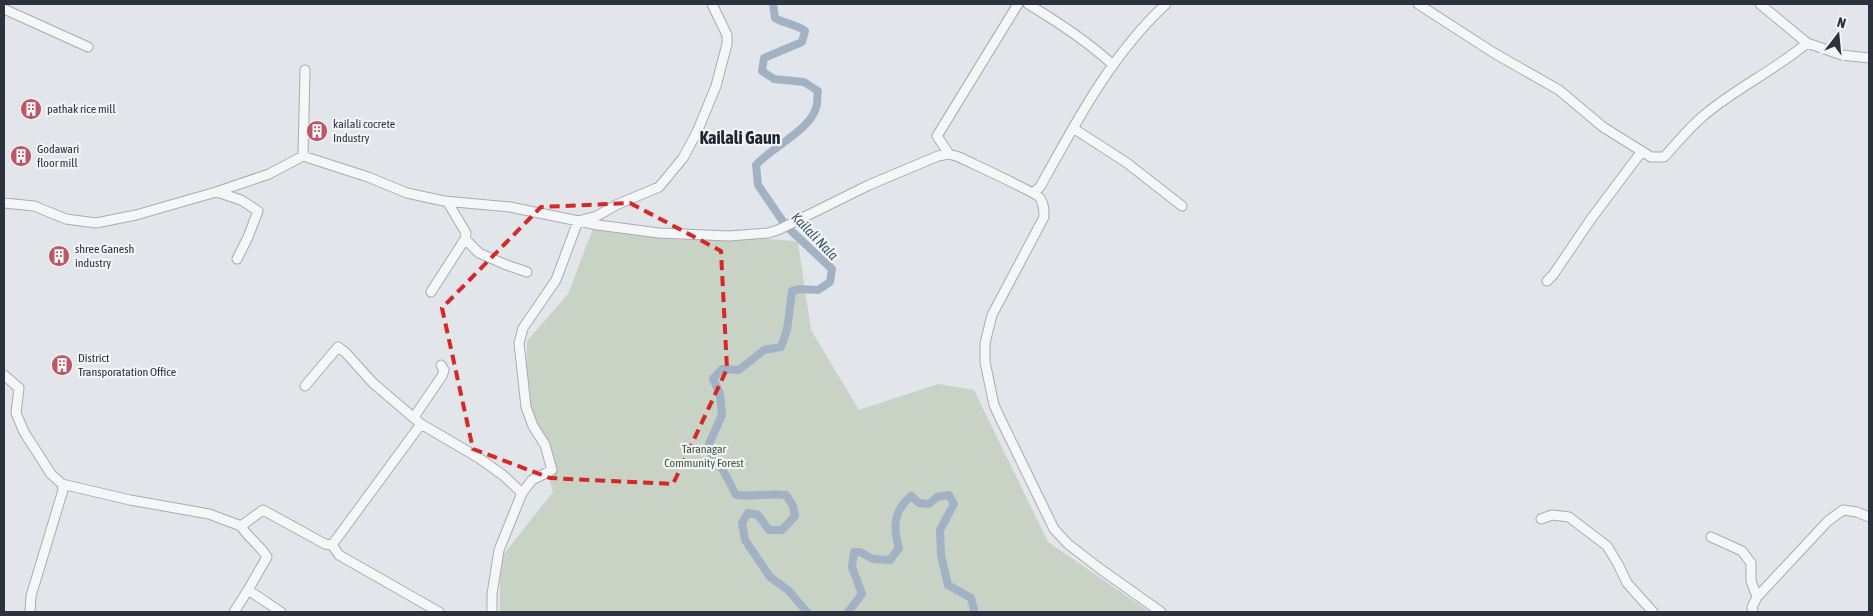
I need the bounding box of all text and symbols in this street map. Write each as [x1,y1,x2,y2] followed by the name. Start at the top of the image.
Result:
[1813,10,1863,60] north arrow
[1835,14,1848,31] text: N
[19,97,43,121] building icon: pathak rice mill
[47,102,116,116] place label: pathak rice mill
[333,117,395,145] place label: kailali cocrete Industry
[305,119,329,143] building icon: kailali cocrete Industry
[700,127,781,148] district label: Kailali Gaun
[37,142,79,170] place label: Godawari floor mill
[9,144,33,168] building icon: Godawari floor mill
[788,209,842,263] water label: Kailali Nala
[75,242,134,270] place label: shree Ganesh industry
[47,244,71,268] building icon: shree Ganesh industry
[78,351,176,379] place label: District Transporatation Office
[50,353,74,377] building icon: District Transporatation Office
[664,442,744,470] park label: Taranagar Community Forest

